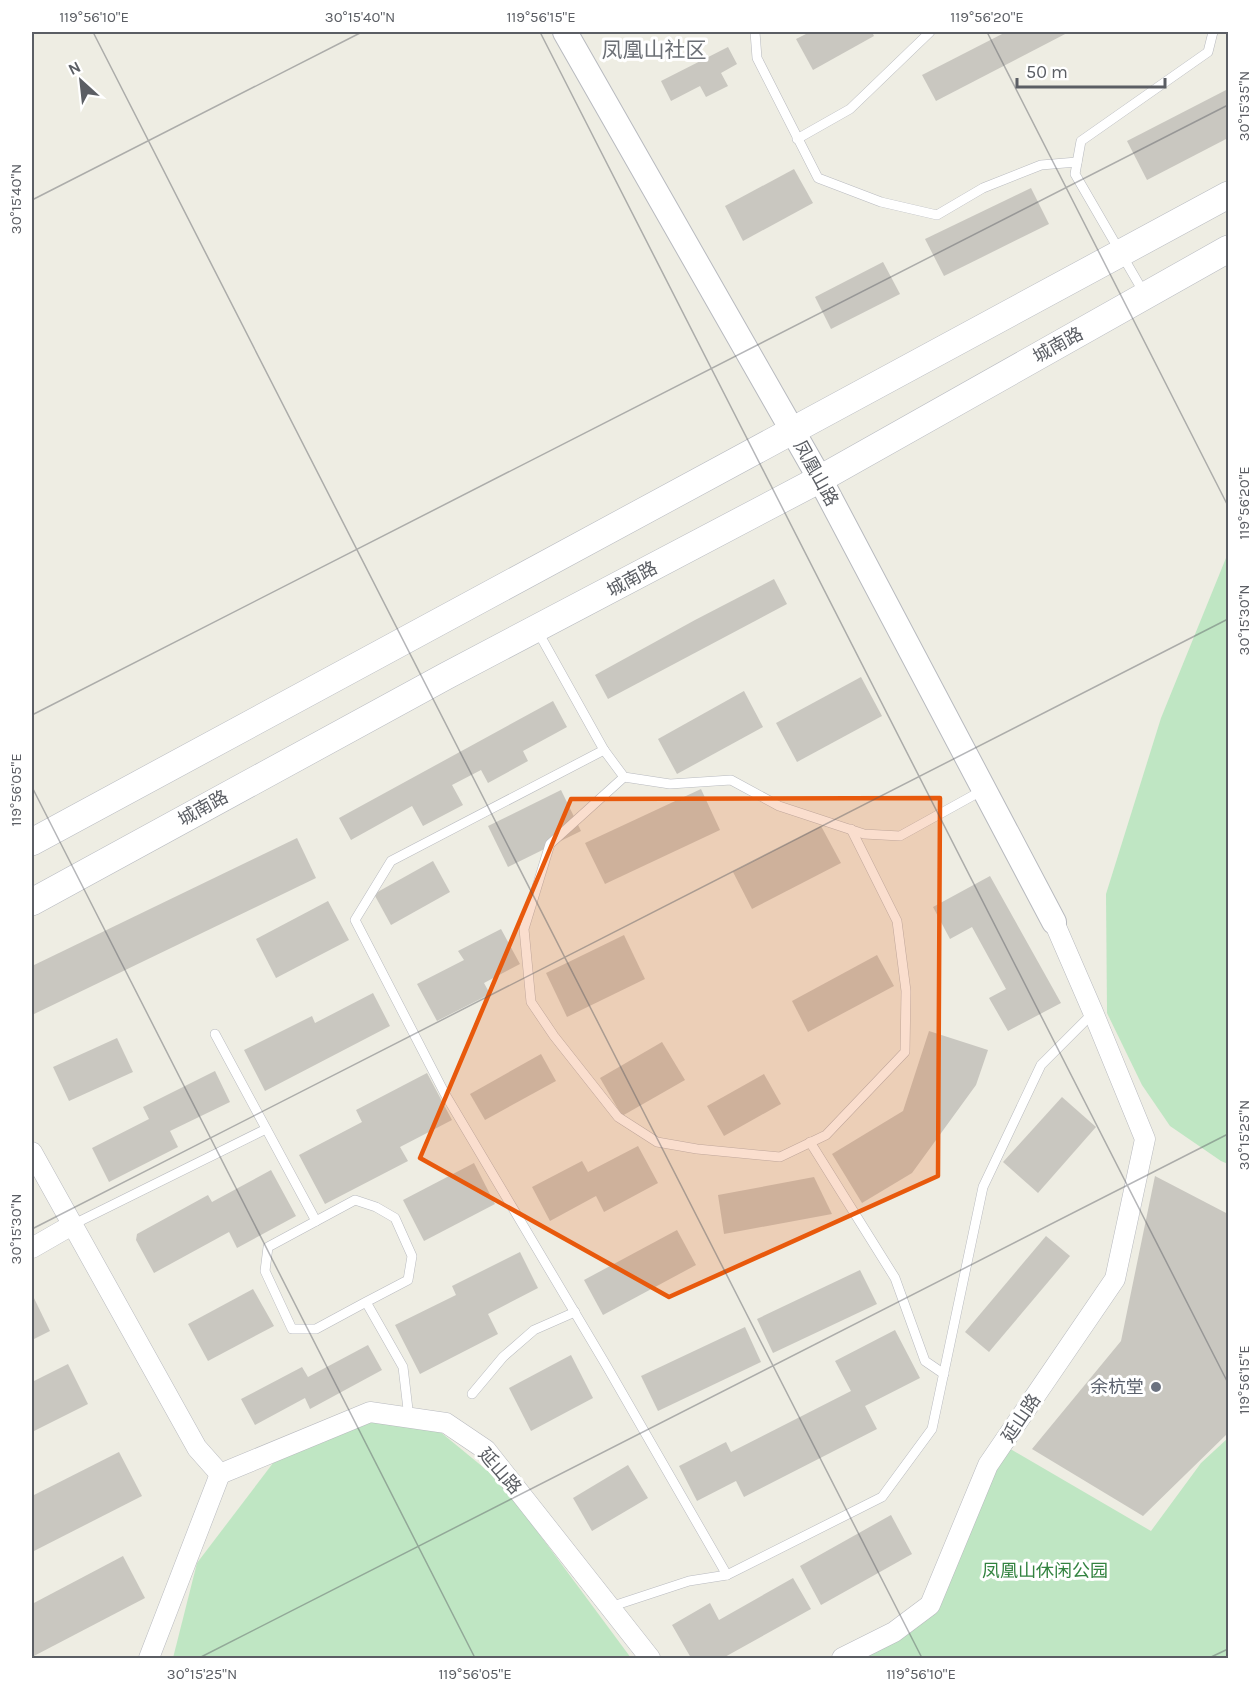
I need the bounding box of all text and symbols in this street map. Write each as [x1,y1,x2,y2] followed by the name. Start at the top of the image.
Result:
[59,8,129,26] text: 119°56'10"E
[325,8,395,26] text: 30°15'40"N
[506,8,576,26] text: 119°56'15"E
[950,8,1024,26] text: 119°56'20"E
[602,38,707,62] district label: 凤凰山社区
[51,51,111,111] north arrow
[1017,51,1166,89] scale bar
[65,57,84,79] text: N
[1026,61,1068,83] text: 50 m
[1235,71,1253,141] text: 30°15'35"N
[7,164,25,234] text: 30°15'40"N
[1029,322,1087,368] street label: 城南路
[789,436,843,510] street label: 凤凰山路
[1235,466,1253,540] text: 119°56'20"E
[603,557,661,601] street label: 城南路
[1235,585,1253,655] text: 30°15'30"N
[7,753,25,827] text: 119°56'05"E
[174,785,232,831] street label: 城南路
[1235,1100,1253,1170] text: 30°15'25"N
[7,1194,25,1264] text: 30°15'30"N
[1235,1345,1253,1415] text: 119°56'15"E
[1090,1376,1144,1398] place label: 余杭堂
[1149,1380,1163,1394] marker: 余杭堂
[997,1389,1045,1447] street label: 延山路
[474,1443,526,1499] street label: 延山路
[982,1560,1108,1582] park label: 凤凰山休闲公园
[167,1665,237,1683] text: 30°15'25"N
[438,1665,512,1683] text: 119°56'05"E
[886,1665,956,1683] text: 119°56'10"E

